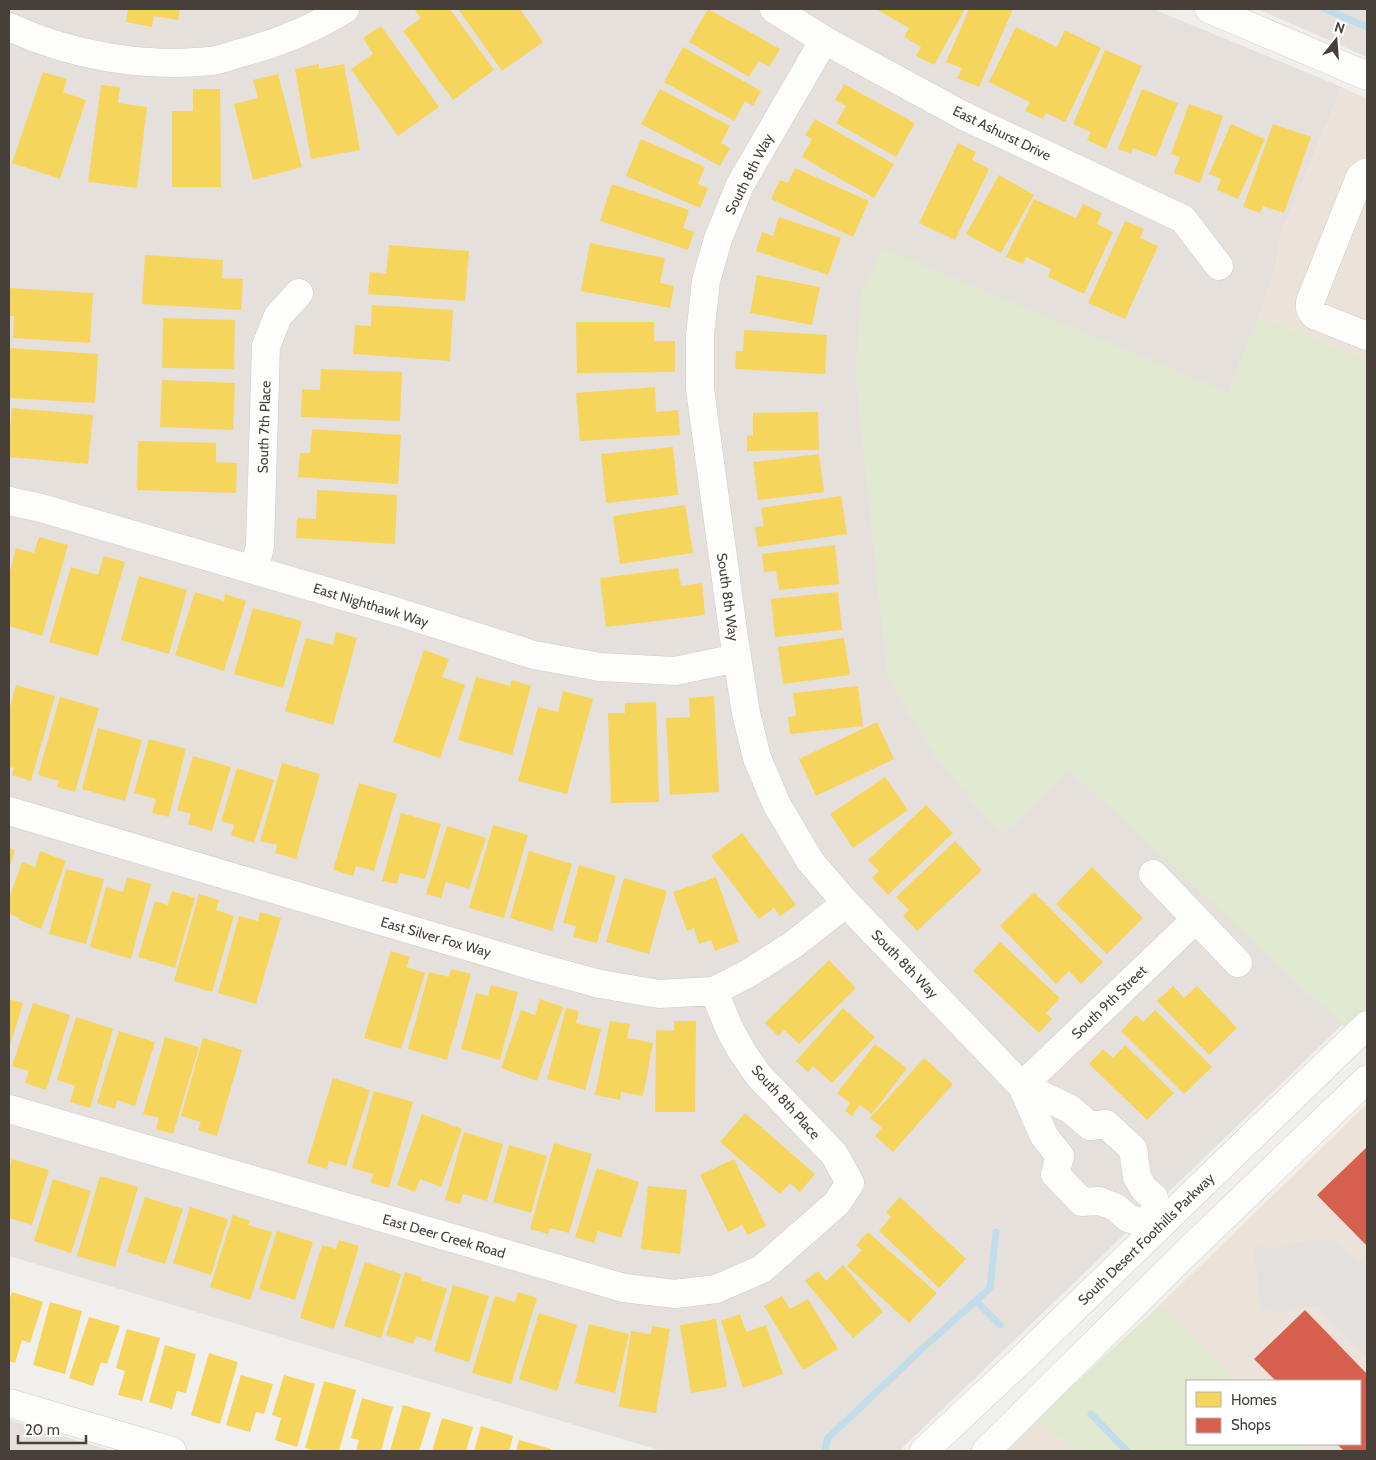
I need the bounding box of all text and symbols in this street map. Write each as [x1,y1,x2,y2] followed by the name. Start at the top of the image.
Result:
[1311,15,1361,65] north arrow
[1332,18,1347,38] text: N
[950,101,1054,165] street label: East Ashurst Drive
[721,130,777,218] street label: South 8th Way
[253,380,275,474] street label: South 7th Place
[713,552,743,642] street label: South 8th Way
[311,579,431,631] street label: East Nighthawk Way
[379,913,493,961] street label: East Silver Fox Way
[868,926,942,1002] street label: South 8th Way
[1067,961,1151,1043] street label: South 9th Street
[748,1061,824,1143] street label: South 8th Place
[1074,1169,1218,1309] street label: South Desert Foothills Parkway
[380,1210,508,1262] street label: East Deer Creek Road
[1186,1380,1361,1445] legend
[1231,1391,1277,1409] text: Homes
[18,1412,85,1444] scale bar
[1231,1416,1271,1434] text: Shops
[25,1421,60,1439] text: 20 m

